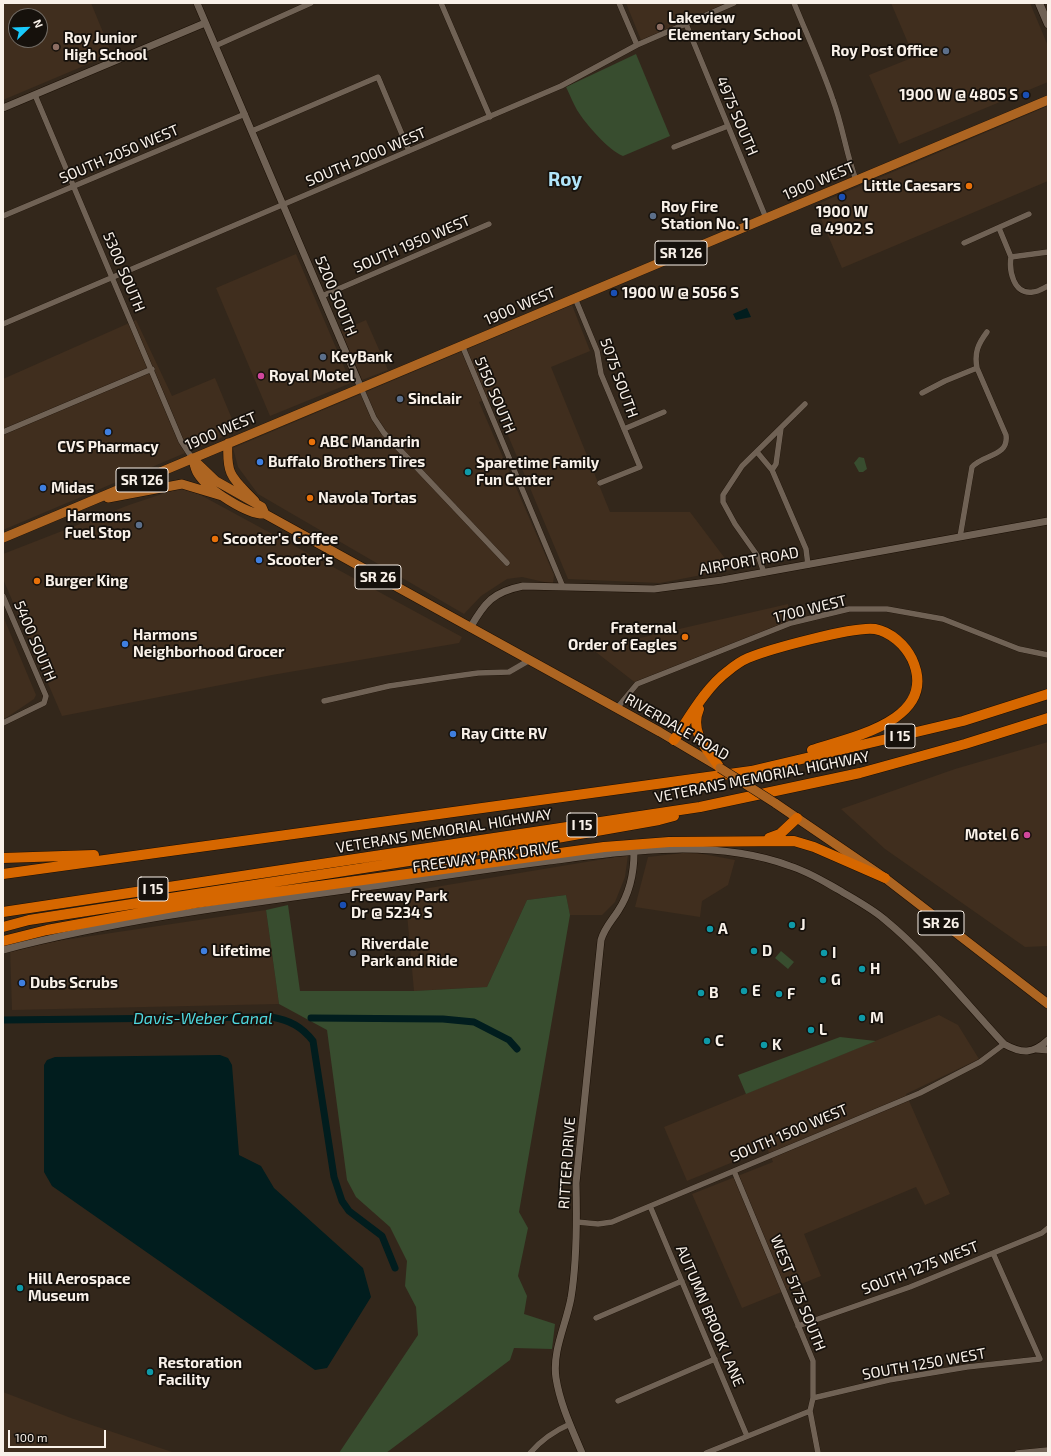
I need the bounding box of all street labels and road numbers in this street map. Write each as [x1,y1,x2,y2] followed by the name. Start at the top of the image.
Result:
[712,74,762,158] street label: 4975 SOUTH
[56,121,182,187] street label: SOUTH 2050 WEST
[303,123,429,191] street label: SOUTH 2000 WEST
[781,158,857,204] street label: 1900 WEST
[351,211,473,277] street label: SOUTH 1950 WEST
[99,229,149,315] street label: 5300 SOUTH
[655,241,707,265] road number: SR 126
[311,253,361,339] street label: 5200 SOUTH
[482,283,558,329] street label: 1900 WEST
[596,336,642,420] street label: 5075 SOUTH
[471,354,519,436] street label: 5150 SOUTH
[183,408,259,454] street label: 1900 WEST
[116,468,168,492] road number: SR 126
[698,543,800,579] street label: AIRPORT ROAD
[355,565,401,589] road number: SR 26
[772,591,848,627] street label: 1700 WEST
[10,598,60,684] street label: 5400 SOUTH
[622,690,732,764] street label: RIVERDALE ROAD
[885,724,915,748] road number: I 15
[653,747,871,807] street label: VETERANS MEMORIAL HIGHWAY
[335,805,553,857] street label: VETERANS MEMORIAL HIGHWAY
[567,813,597,837] road number: I 15
[411,838,561,876] street label: FREEWAY PARK DRIVE
[138,877,168,901] road number: I 15
[918,911,964,935] road number: SR 26
[728,1100,850,1166] street label: SOUTH 1500 WEST
[555,1116,579,1210] street label: RITTER DRIVE
[767,1232,829,1354] street label: WEST 5175 SOUTH
[859,1237,981,1299] street label: SOUTH 1275 WEST
[672,1243,748,1389] street label: AUTUMN BROOK LANE
[861,1344,987,1384] street label: SOUTH 1250 WEST

